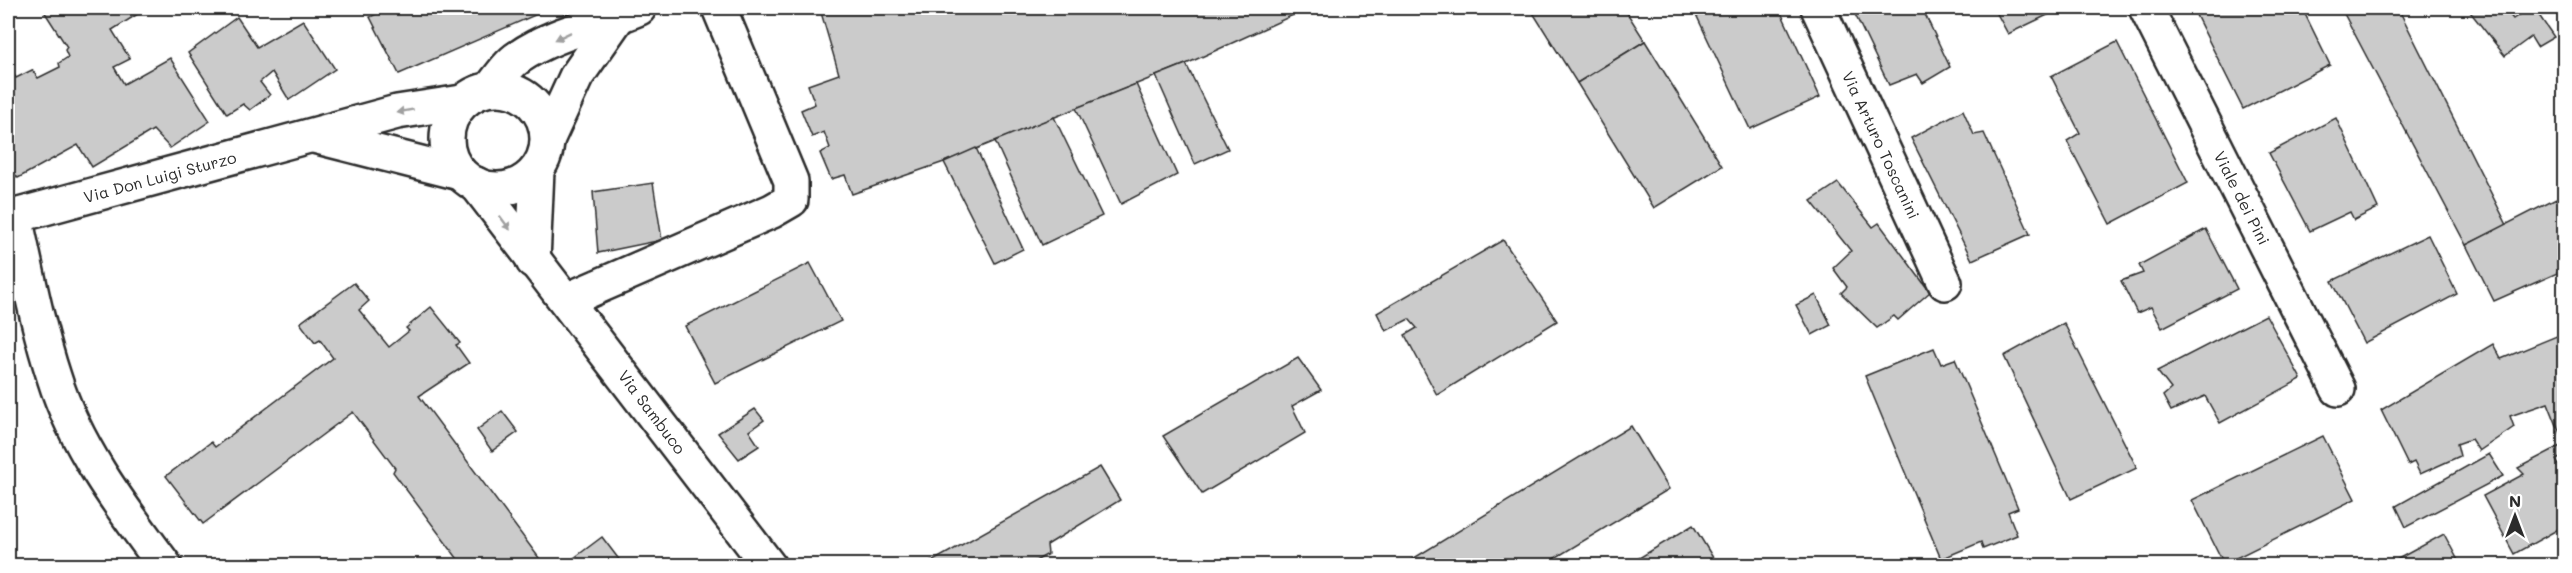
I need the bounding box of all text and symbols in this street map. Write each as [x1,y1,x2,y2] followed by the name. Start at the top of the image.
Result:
[554,31,571,40] one-way arrow
[1838,67,1925,222] street label: Via Arturo Toscanini
[395,107,414,116] one-way arrow
[81,146,239,207] street label: Via Don Luigi Sturzo
[2210,147,2275,248] street label: Viale dei Pini
[498,215,510,230] one-way arrow
[614,366,691,458] street label: Via Sambuco
[2485,486,2545,546] north arrow
[2509,490,2521,511] text: N

